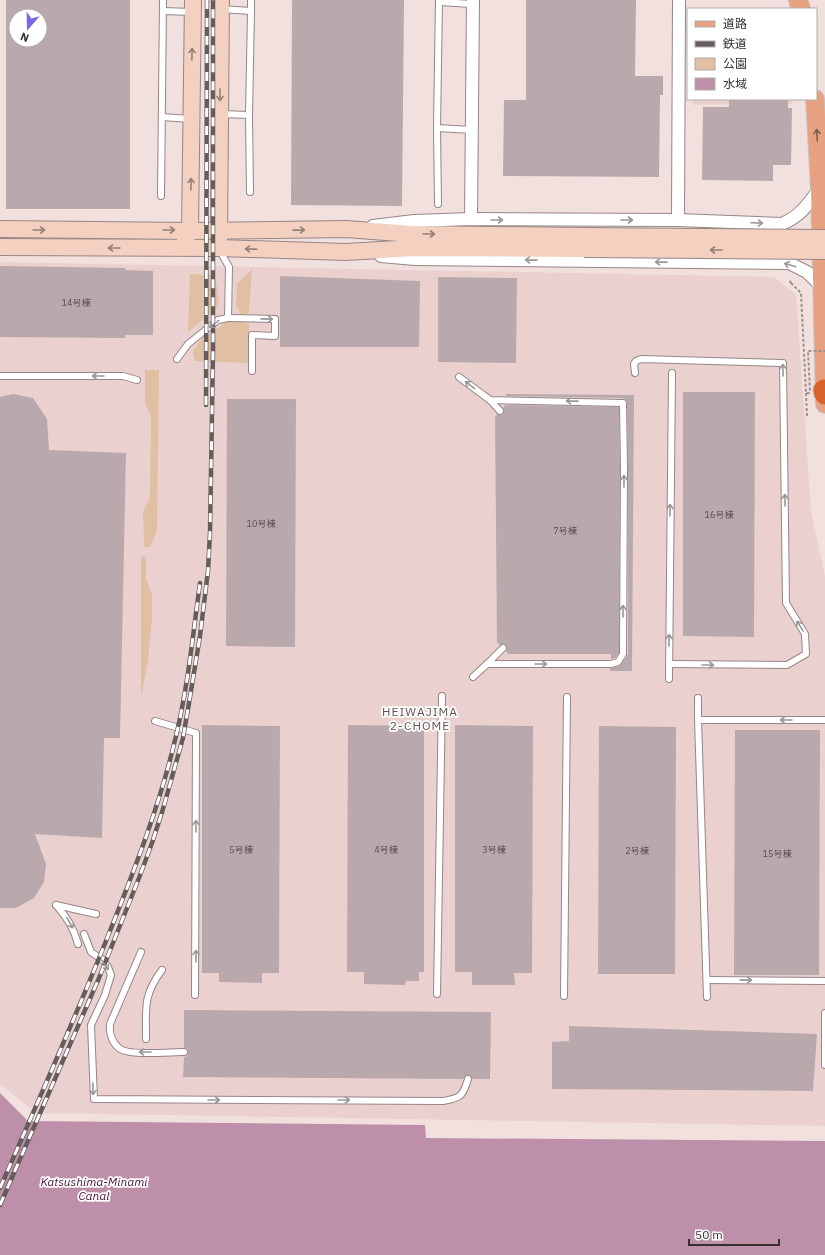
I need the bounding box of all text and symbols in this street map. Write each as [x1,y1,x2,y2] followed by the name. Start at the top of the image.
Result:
[8,8,48,48] north arrow
[687,8,817,100] legend
[723,16,747,31] text: 道路
[18,29,31,45] text: N
[723,36,747,51] text: 鉄道
[188,48,196,61] one-way arrow
[723,56,747,71] text: 公園
[723,76,747,91] text: 水域
[216,88,224,101] one-way arrow
[814,129,821,142] one-way arrow
[187,178,194,191] one-way arrow
[490,216,503,223] one-way arrow
[620,216,633,224] one-way arrow
[750,219,763,227] one-way arrow
[32,226,45,234] one-way arrow
[292,226,305,234] one-way arrow
[162,227,175,234] one-way arrow
[422,230,435,238] one-way arrow
[108,244,121,252] one-way arrow
[245,246,258,253] one-way arrow
[710,246,723,254] one-way arrow
[525,256,538,264] one-way arrow
[655,258,668,266] one-way arrow
[784,261,797,268] one-way arrow
[62,297,91,308] house number: 14号棟
[260,315,273,323] one-way arrow
[209,320,220,328] one-way arrow
[780,364,787,377] one-way arrow
[92,372,105,380] one-way arrow
[465,380,476,389] one-way arrow
[566,398,579,405] one-way arrow
[620,475,628,488] one-way arrow
[781,494,789,507] one-way arrow
[666,504,674,517] one-way arrow
[705,509,734,520] house number: 16号棟
[247,518,276,529] house number: 10号棟
[553,525,578,536] house number: 7号棟
[620,605,627,618] one-way arrow
[796,621,804,632] one-way arrow
[665,634,673,647] one-way arrow
[534,660,547,668] one-way arrow
[701,661,714,669] one-way arrow
[382,704,458,733] district label: HEIWAJIMA 2-CHOME
[780,716,793,724] one-way arrow
[192,820,200,833] one-way arrow
[229,844,254,855] house number: 5号棟
[374,844,399,855] house number: 4号棟
[482,844,507,855] house number: 3号棟
[625,845,650,856] house number: 2号棟
[763,848,792,859] house number: 15号棟
[66,917,74,929] one-way arrow
[192,950,200,963] one-way arrow
[101,959,109,970] one-way arrow
[739,976,752,984] one-way arrow
[139,1048,152,1056] one-way arrow
[90,1082,97,1095] one-way arrow
[207,1096,220,1104] one-way arrow
[337,1096,350,1104] one-way arrow
[40,1174,148,1203] water label: Katsushima-Minami Canal
[689,1221,779,1247] scale bar
[695,1227,723,1242] text: 50 m

